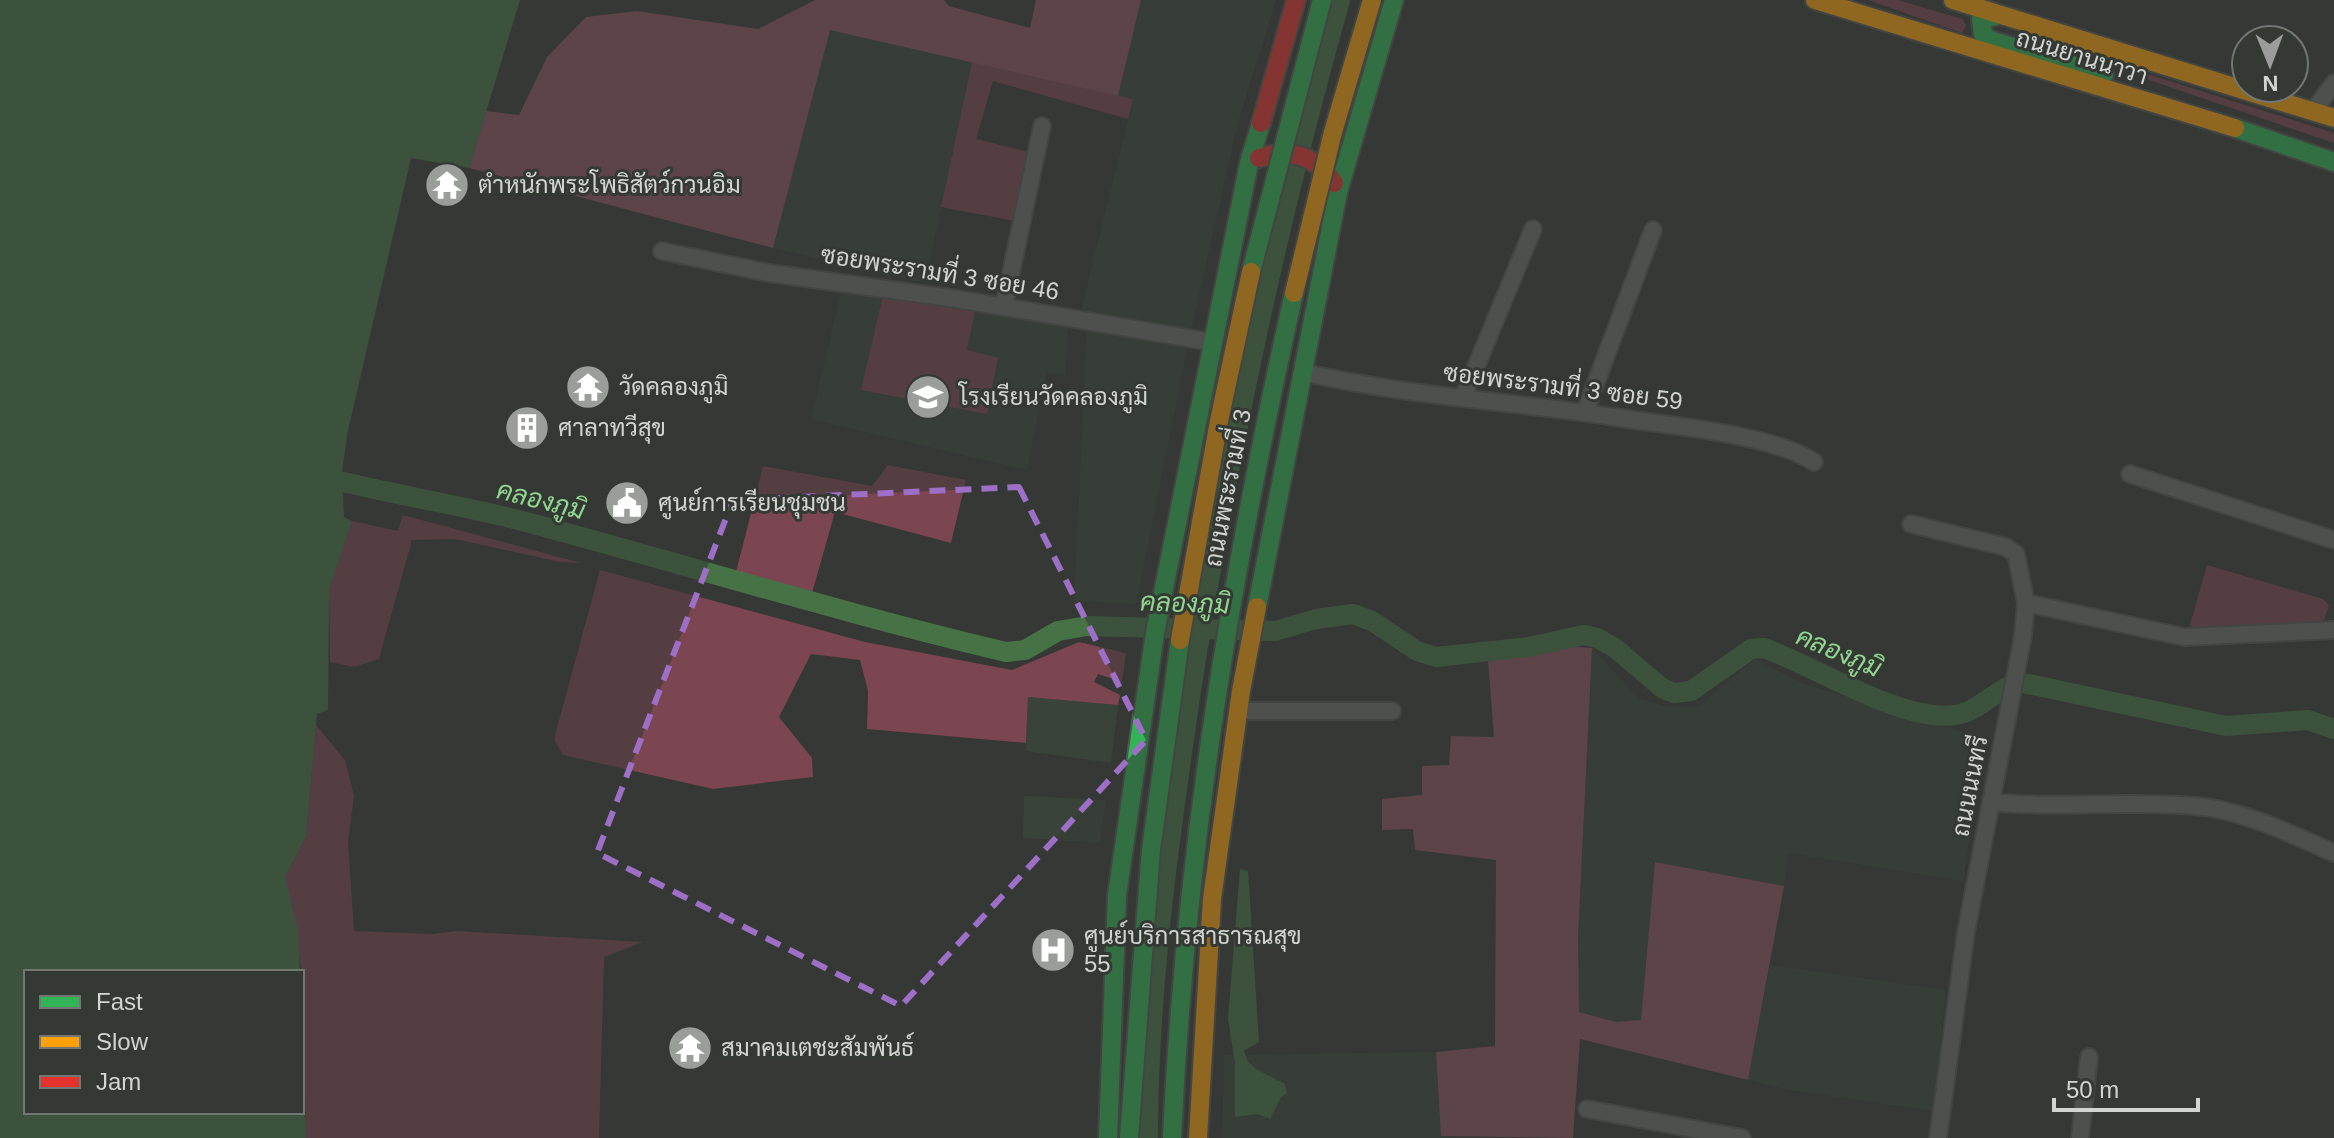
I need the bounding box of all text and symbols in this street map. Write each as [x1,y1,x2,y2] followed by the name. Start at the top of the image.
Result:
[2013,24,2151,89] street label: ถนนยานนาวา
[2230,24,2310,104] north arrow
[2262,71,2279,96] text: N
[423,161,471,209] temple icon: ตำหนักพระโพธิสัตว์กวนอิม
[478,169,741,198] place label: ตำหนักพระโพธิสัตว์กวนอิม
[819,233,1062,305] street label: ซอยพระรามที่ 3 ซอย 46
[1442,351,1685,415] street label: ซอยพระรามที่ 3 ซอย 59
[564,363,612,411] temple icon: วัดคลองภูมิ
[619,373,728,404] place label: วัดคลองภูมิ
[904,373,952,421] school or university icon: โรงเรียนวัดคลองภูมิ
[957,381,1148,414] place label: โรงเรียนวัดคลองภูมิ
[503,404,551,452] building icon: ศาลาทวีสุข
[1192,405,1256,569] street label: ถนนพระรามที่ 3
[558,413,666,444] place label: ศาลาทวีสุข
[493,475,589,529] water label: คลองภูมิ
[603,479,651,527] public building icon: ศูนย์การเรียนชุมชน
[658,487,846,520] place label: ศูนย์การเรียนชุมชน
[1139,586,1231,623] water label: คลองภูมิ
[1791,621,1887,687] water label: คลองภูมิ
[1945,733,1993,839] street label: ถนนนนทรี
[1084,920,1302,977] place label: ศูนย์บริการสาธารณสุข 55
[1029,926,1077,974] hospital icon: ศูนย์บริการสาธารณสุข 55
[24,970,304,1114] legend
[96,988,143,1015] text: Fast
[666,1024,714,1072] temple icon: สมาคมเตชะสัมพันธ์
[96,1028,149,1055] text: Slow
[721,1032,914,1061] place label: สมาคมเตชะสัมพันธ์
[2054,1062,2198,1112] scale bar
[96,1068,141,1095] text: Jam
[2066,1076,2119,1103] text: 50 m

